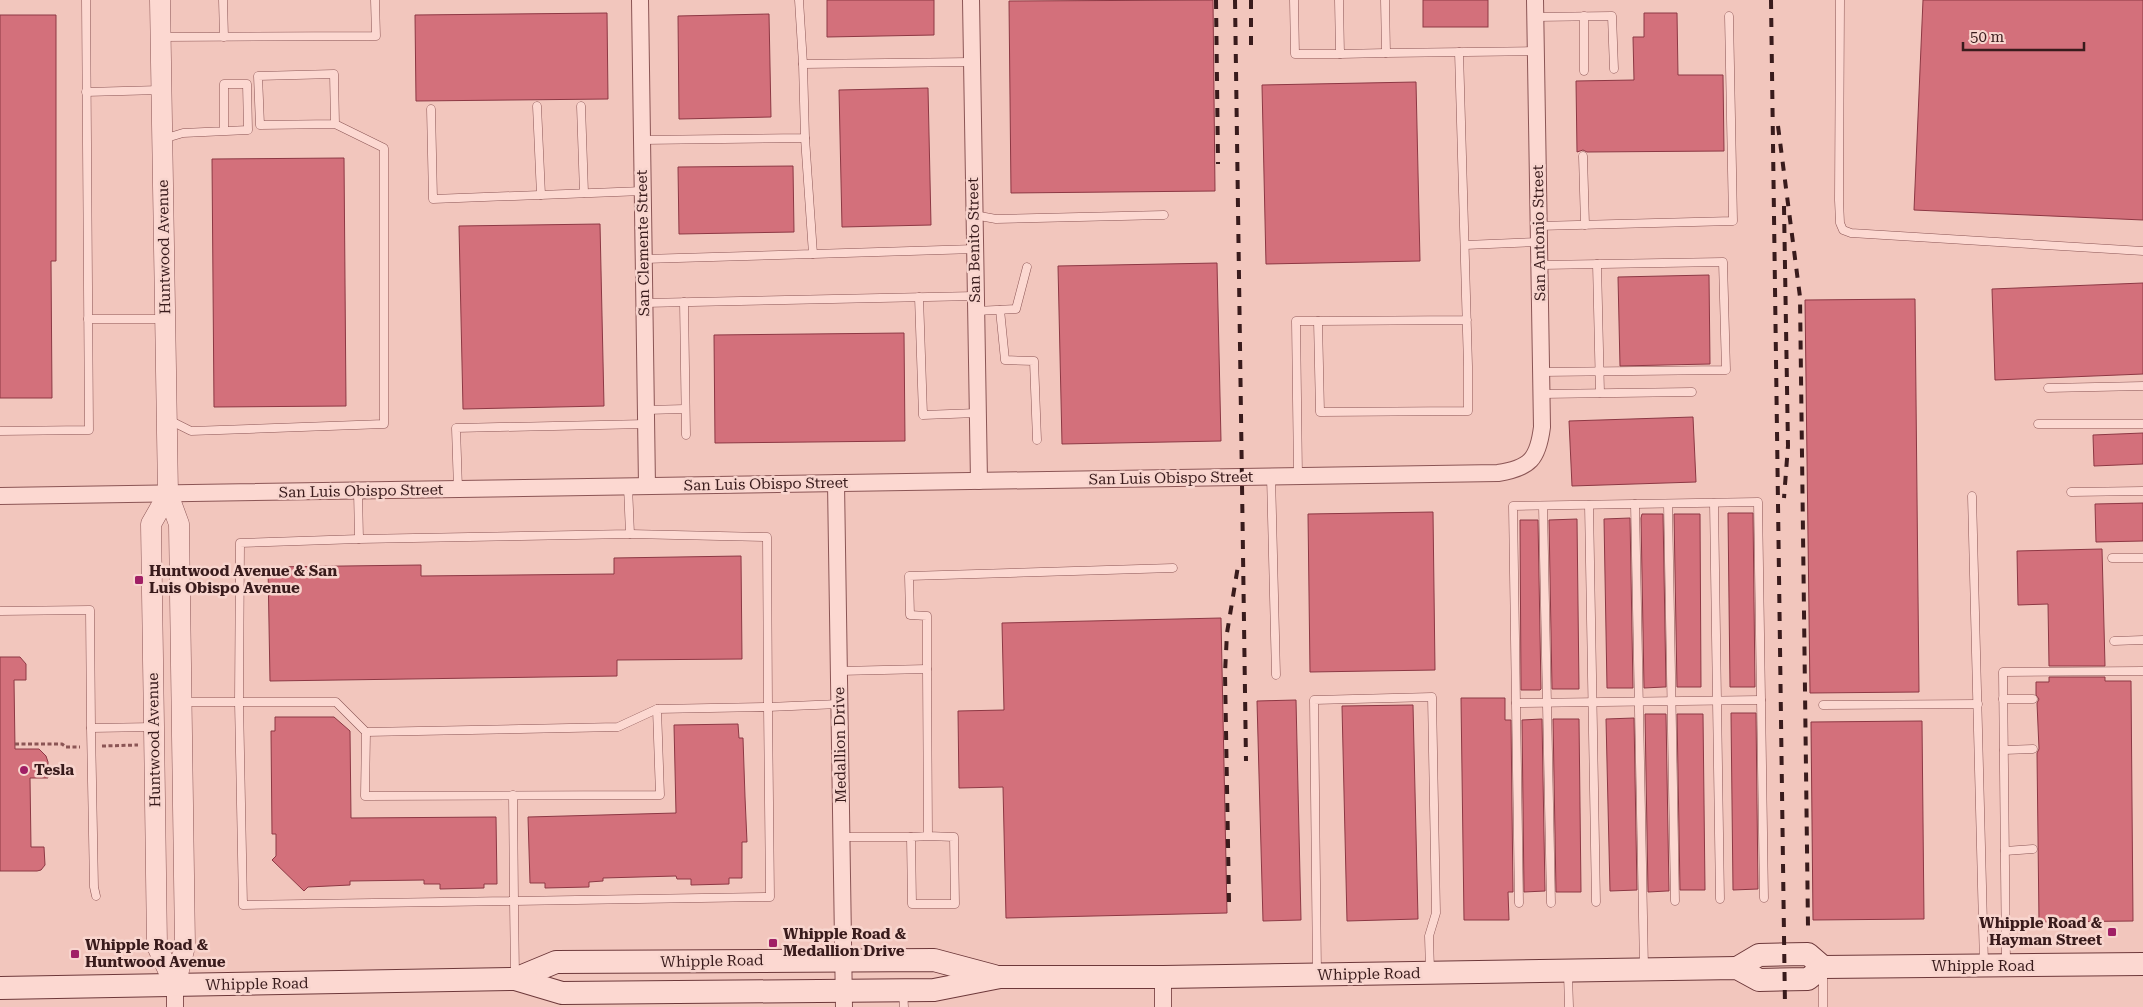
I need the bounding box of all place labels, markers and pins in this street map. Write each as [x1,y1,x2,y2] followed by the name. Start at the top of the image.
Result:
[149,562,337,597] place label: Huntwood Avenue & San Luis Obispo Avenue
[133,574,145,586] marker: Huntwood Avenue & San Luis Obispo Avenue
[34,761,74,779] place label: Tesla
[18,764,30,776] marker: Tesla
[1979,914,2102,949] place label: Whipple Road & Hayman Street
[783,925,906,960] place label: Whipple Road & Medallion Drive
[2106,926,2118,938] marker: Whipple Road & Hayman Street
[85,936,226,971] place label: Whipple Road & Huntwood Avenue
[767,937,779,949] marker: Whipple Road & Medallion Drive
[69,948,81,960] marker: Whipple Road & Huntwood Avenue

